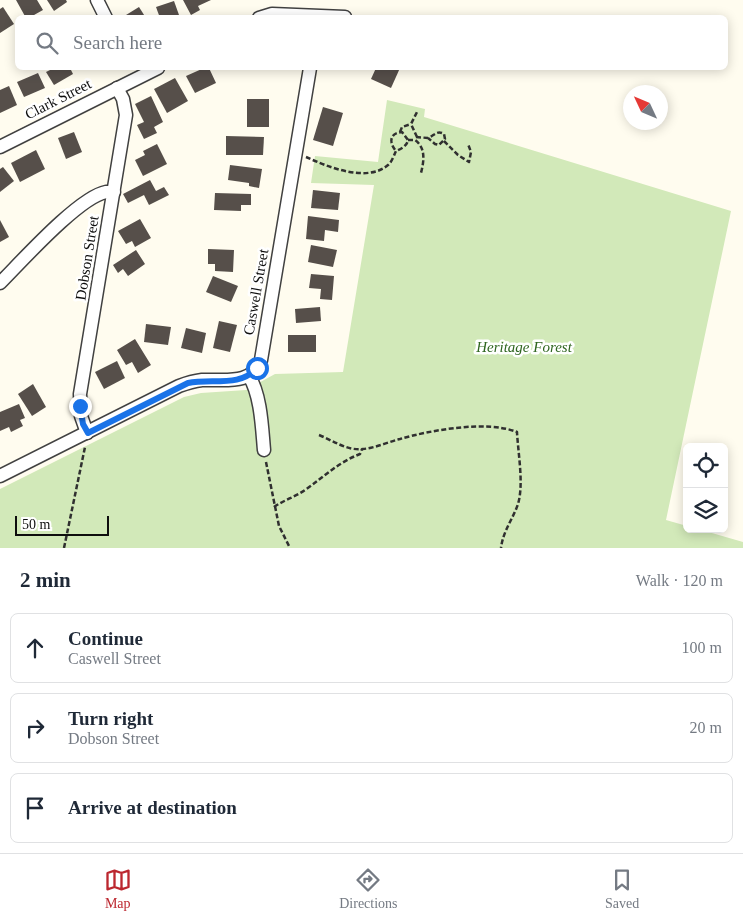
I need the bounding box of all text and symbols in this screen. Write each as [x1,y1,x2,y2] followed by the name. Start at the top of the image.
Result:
[15,15,728,70] search box
[33,29,61,57] icon: search
[73,32,162,53] text: Search here
[22,75,94,122] street label: Clark Street
[623,85,668,130] north arrow
[72,214,102,301] street label: Dobson Street
[241,247,272,336] street label: Caswell Street
[475,339,573,355] park label: Heritage Forest
[246,357,269,380] route start
[69,395,92,418] route end
[683,443,728,533] map controls
[683,443,728,488] button: locate
[683,488,728,533] button: layers
[15,513,109,536] scale bar
[22,517,50,532] text: 50 m
[20,568,71,592] text: 2 min
[636,572,723,589] text: Walk · 120 m
[68,628,143,649] text: Continue
[21,634,49,662] icon: ahead
[682,639,722,656] text: 100 m
[68,650,161,667] text: Caswell Street
[68,708,153,729] text: Turn right
[21,714,49,742] icon: right
[690,719,722,736] text: 20 m
[68,730,159,747] text: Dobson Street
[21,794,49,822] icon: arrive
[68,797,237,818] text: Arrive at destination
[104,866,132,912] tab: Map
[339,866,398,912] tab: Directions
[605,866,639,912] tab: Saved

